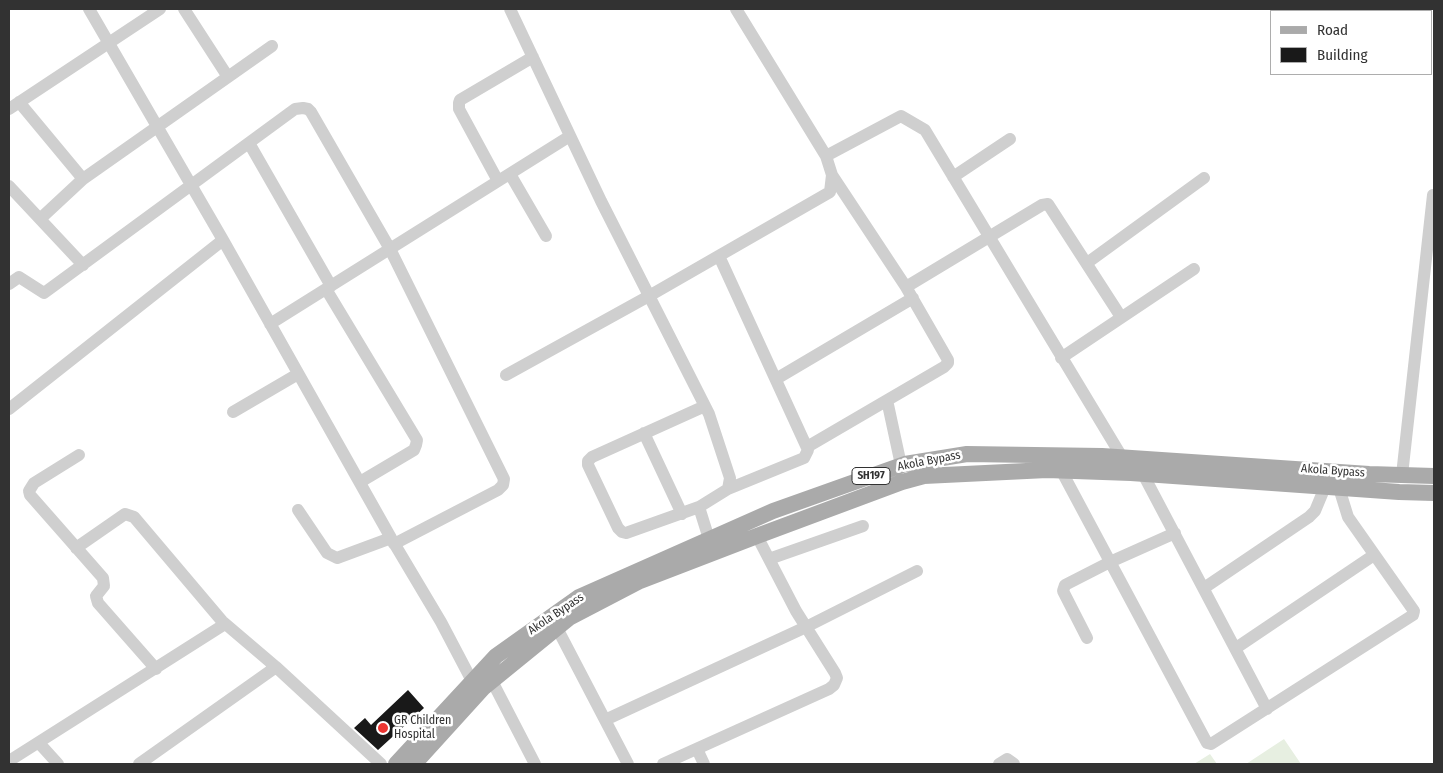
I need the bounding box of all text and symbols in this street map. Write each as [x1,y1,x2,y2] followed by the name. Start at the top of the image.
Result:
[1270,10,1433,75] legend
[1317,21,1348,39] text: Road
[1317,46,1368,64] text: Building
[896,448,962,474] street label: Akola Bypass
[1301,462,1365,480] street label: Akola Bypass
[852,468,890,484] road number: SH197
[525,590,587,638] street label: Akola Bypass
[394,714,451,742] place label: GR Children Hospital
[376,721,390,735] marker: GR Children Hospital

